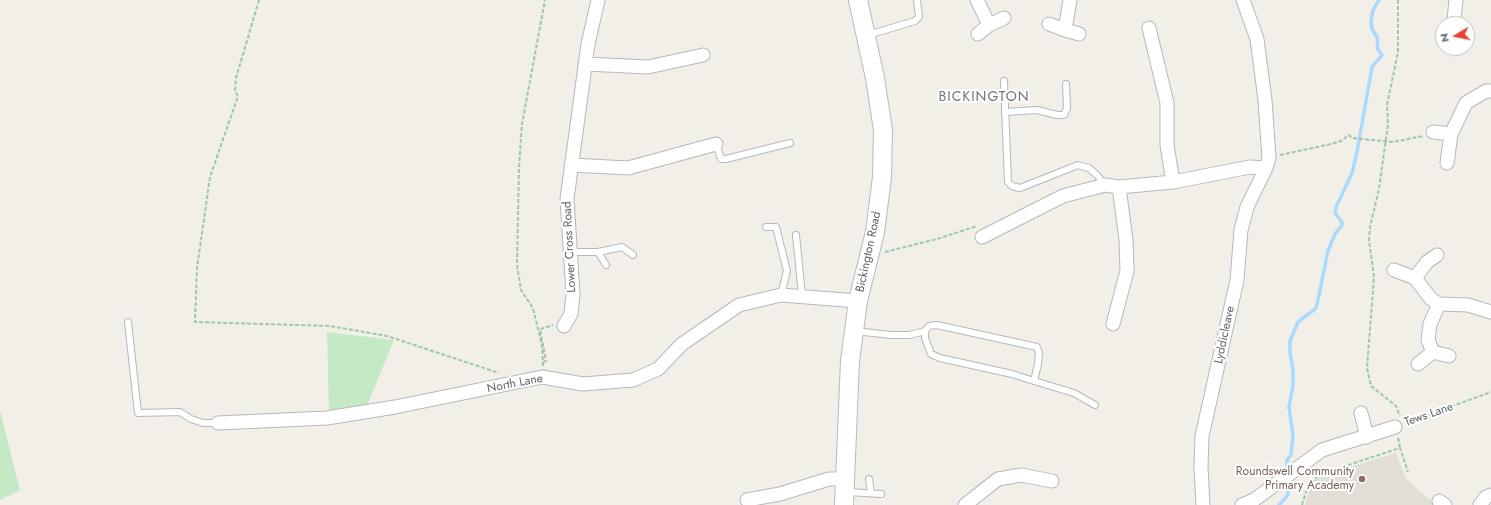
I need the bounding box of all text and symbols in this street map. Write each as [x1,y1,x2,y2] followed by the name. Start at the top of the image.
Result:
[1435,16,1475,56] north arrow
[1436,32,1453,44] text: N
[938,90,1030,106] district label: BICKINGTON
[560,201,580,293] street label: Lower Cross Road
[853,210,885,294] street label: Bickington Road
[1212,305,1238,365] street label: Lyddicleave
[486,372,544,396] street label: North Lane
[1403,400,1455,430] street label: Tews Lane
[1236,465,1354,493] place label: Roundswell Community Primary Academy
[1357,474,1367,484] marker: Roundswell Community Primary Academy

